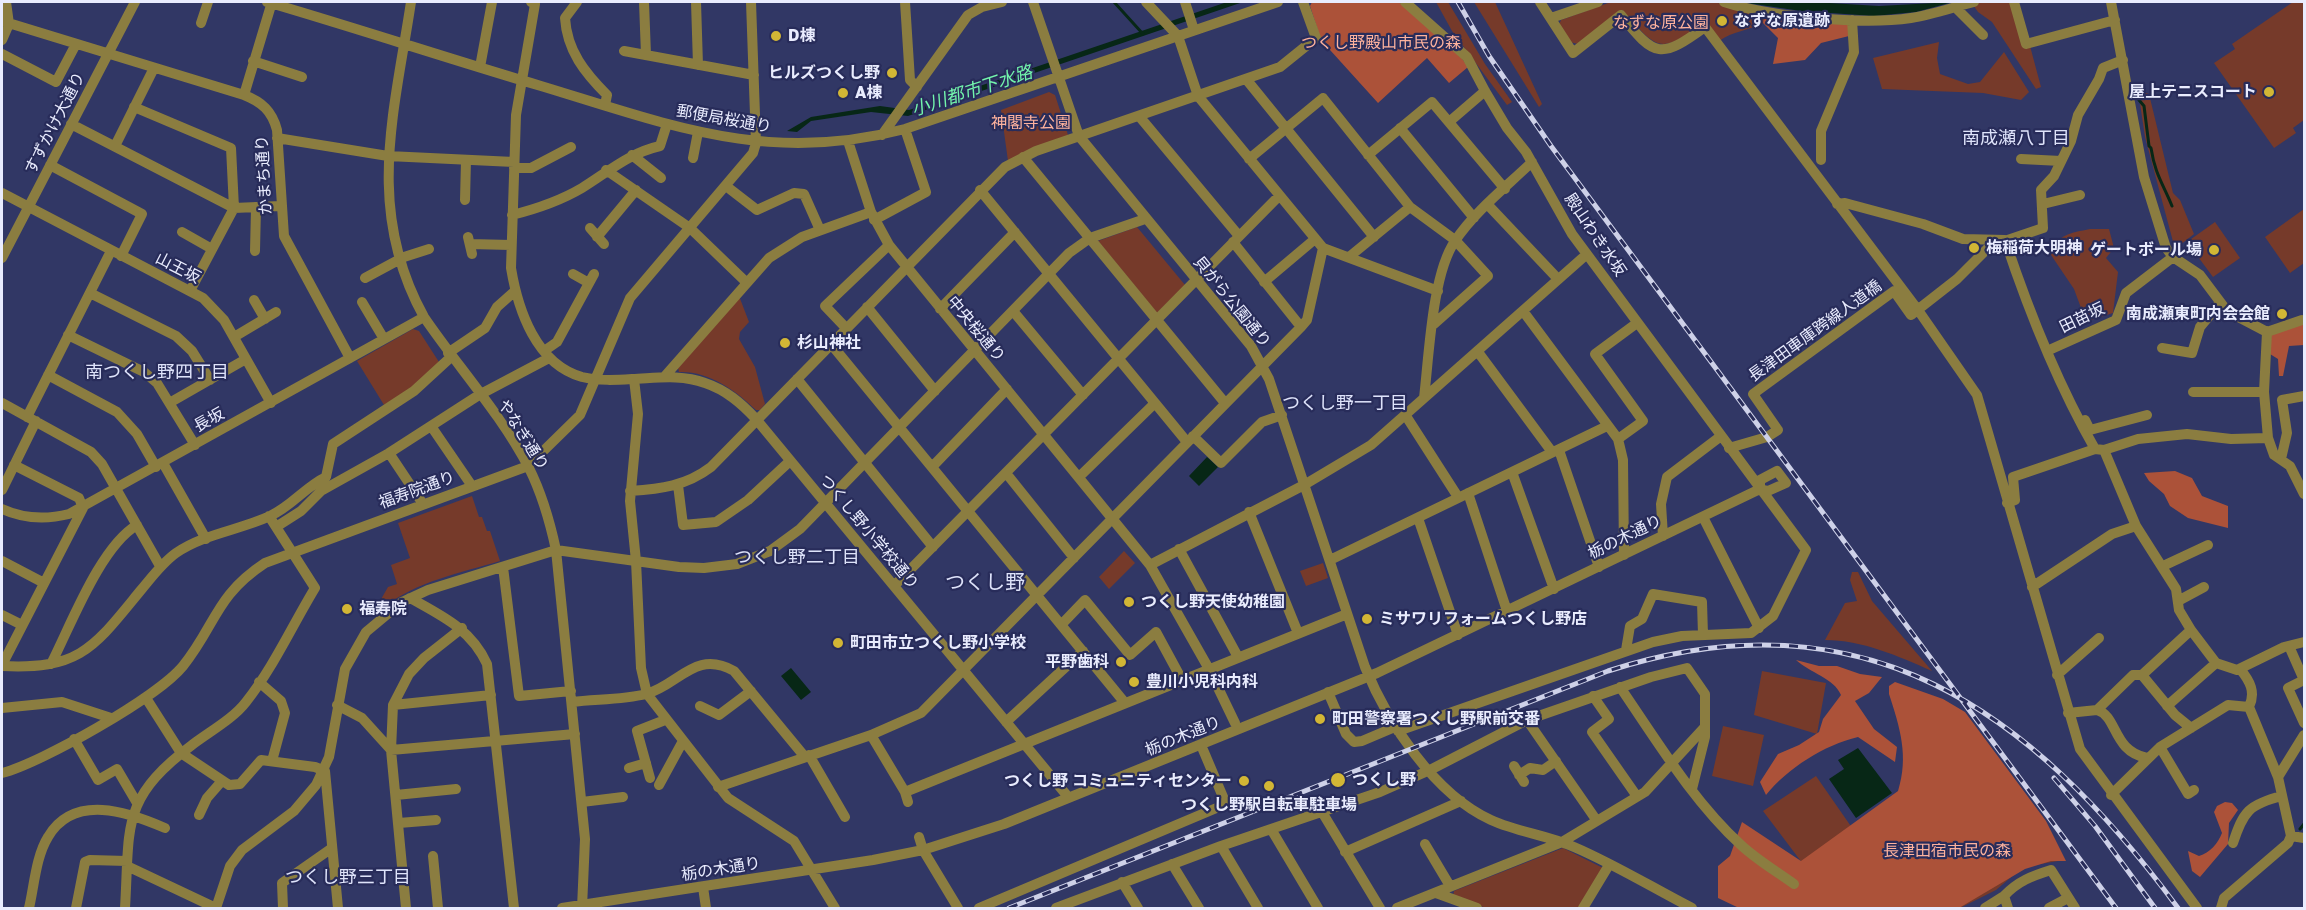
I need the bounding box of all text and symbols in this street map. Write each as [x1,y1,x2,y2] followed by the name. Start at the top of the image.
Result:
[1734,11,1830,31] place label: なずな原遺跡
[1613,13,1709,33] park label: なずな原公園
[1715,14,1729,28] marker: なずな原遺跡
[788,26,815,46] place label: D棟
[769,29,783,43] marker: D棟
[1301,33,1461,53] park label: つくし野殿山市民の森
[909,61,1035,121] water label: 小川都市下水路
[768,63,880,83] place label: ヒルズつくし野
[885,66,899,80] marker: ヒルズつくし野
[21,69,89,177] street label: すずかけ大通り
[2129,82,2257,102] place label: 屋上テニスコート
[855,83,882,103] place label: A棟
[2262,85,2276,99] marker: 屋上テニスコート
[836,86,850,100] marker: A棟
[675,101,773,137] street label: 郵便局桜通り
[991,113,1071,133] park label: 神閣寺公園
[1962,127,2070,149] district label: 南成瀬八丁目
[252,135,276,215] street label: かまち通り
[1560,190,1630,280] street label: 殿山わき水坂
[1986,238,2082,258] place label: 梅稲荷大明神
[2090,240,2202,260] place label: ゲートボール場
[1967,241,1981,255] marker: 梅稲荷大明神
[2207,243,2221,257] marker: ゲートボール場
[152,249,204,287] street label: 山王坂
[1189,252,1275,352] street label: 貝がら公園通り
[1745,276,1885,386] street label: 長津田車庫跨線人道橋
[943,292,1009,366] street label: 中央桜通り
[2056,299,2108,337] street label: 田苗坂
[2126,304,2270,324] place label: 南成瀬東町内会会館
[2275,307,2289,321] marker: 南成瀬東町内会会館
[797,333,861,353] place label: 杉山神社
[778,336,792,350] marker: 杉山神社
[85,361,229,383] district label: 南つくし野四丁目
[1282,392,1408,414] district label: つくし野一丁目
[494,396,552,474] street label: やなぎ通り
[190,404,228,436] street label: 長坂
[376,467,458,513] street label: 福寿院通り
[815,471,923,593] street label: つくし野小学校通り
[1585,511,1665,563] street label: 栃の木通り
[734,546,860,568] district label: つくし野二丁目
[945,571,1025,595] district label: つくし野
[1141,592,1285,612] place label: つくし野天使幼稚園
[1122,595,1136,609] marker: つくし野天使幼稚園
[359,599,407,619] place label: 福寿院
[340,602,354,616] marker: 福寿院
[1379,609,1587,629] place label: ミサワリフォームつくし野店
[1360,612,1374,626] marker: ミサワリフォームつくし野店
[850,633,1026,653] place label: 町田市立つくし野小学校
[831,636,845,650] marker: 町田市立つくし野小学校
[1045,652,1109,672] place label: 平野歯科
[1114,655,1128,669] marker: 平野歯科
[1146,672,1258,692] place label: 豊川小児科内科
[1127,675,1141,689] marker: 豊川小児科内科
[1332,709,1540,729] place label: 町田警察署つくし野駅前交番
[1142,712,1224,760] street label: 栃の木通り
[1313,712,1327,726] marker: 町田警察署つくし野駅前交番
[1352,770,1416,790] place label: つくし野
[1004,771,1232,791] place label: つくし野 コミュニティセンター
[1329,771,1347,789] marker: つくし野
[1237,774,1251,788] marker: つくし野 コミュニティセンター
[1262,779,1276,793] marker: つくし野駅自転車駐車場
[1181,795,1357,815] place label: つくし野駅自転車駐車場
[1883,841,2011,861] park label: 長津田宿市民の森
[680,853,762,885] street label: 栃の木通り
[285,866,411,888] district label: つくし野三丁目

